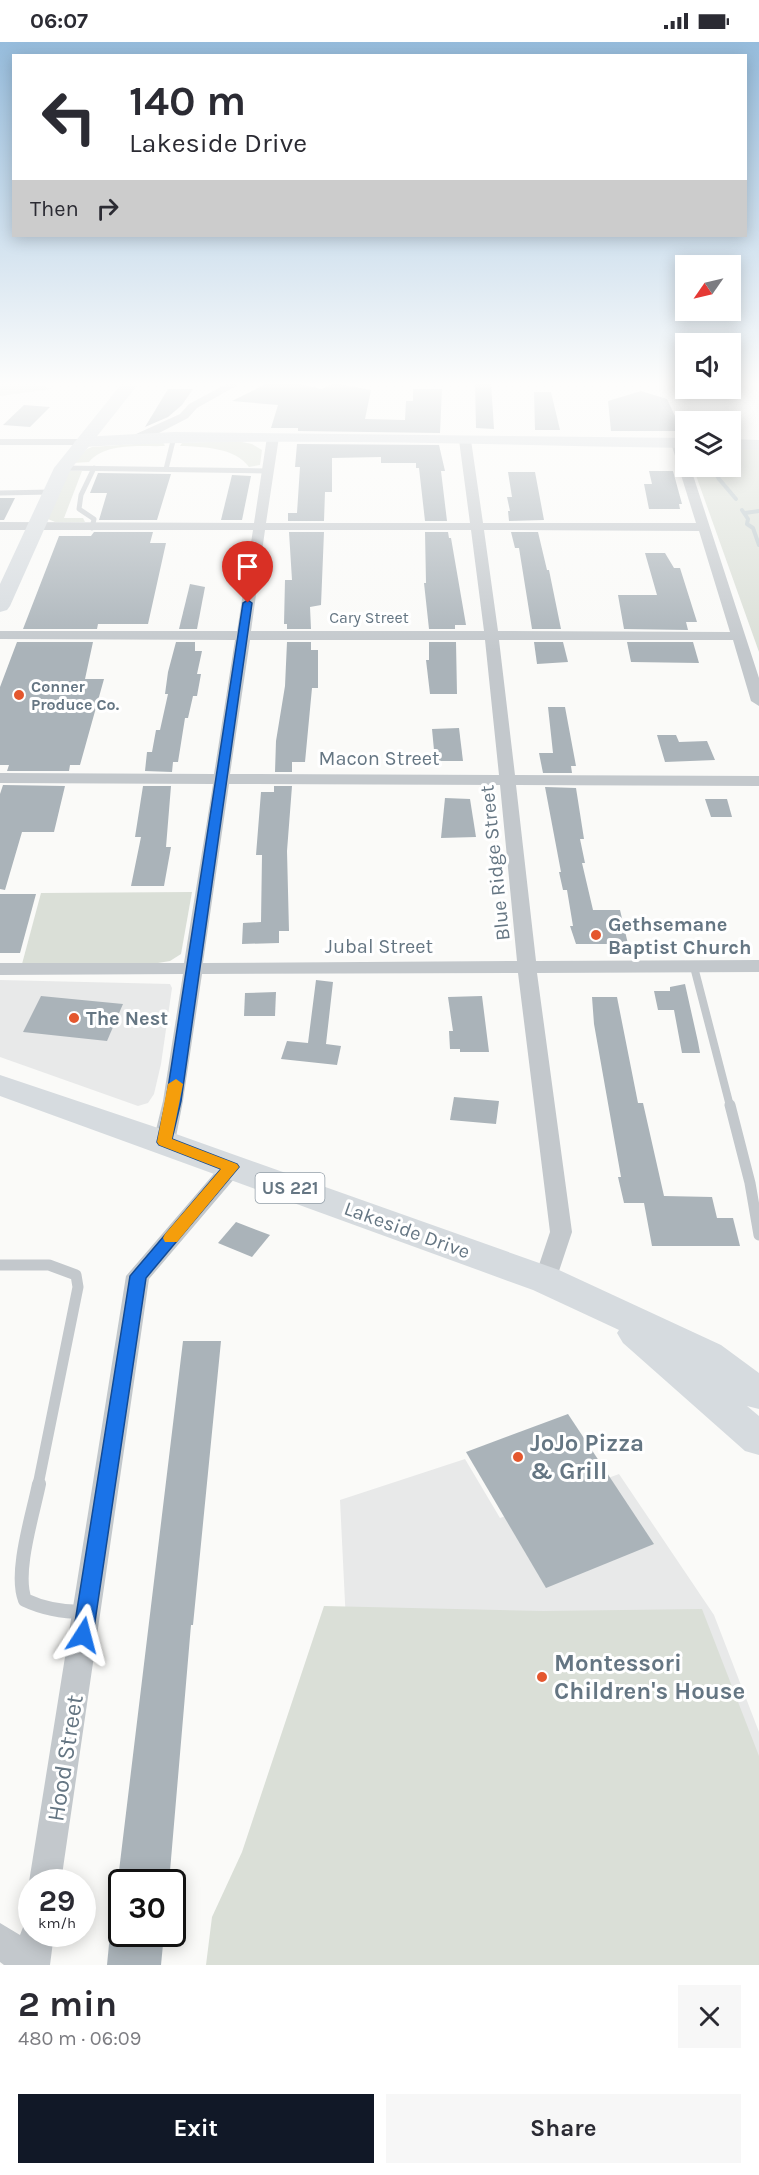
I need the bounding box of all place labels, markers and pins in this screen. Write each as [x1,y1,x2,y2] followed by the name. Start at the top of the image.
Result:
[222,541,273,603] pin
[31,677,120,714] place label: Conner Produce Co.
[12,688,26,702] marker: Conner Produce Co.
[608,913,751,959] place label: Gethsemane Baptist Church
[589,928,603,942] marker: Gethsemane Baptist Church
[86,1007,168,1030] place label: The Nest
[67,1011,81,1025] marker: The Nest
[530,1429,644,1485] place label: JoJo Pizza & Grill
[511,1450,525,1464] marker: JoJo Pizza & Grill
[554,1649,745,1705] place label: Montessori Children's House
[535,1670,549,1684] marker: Montessori Children's House

